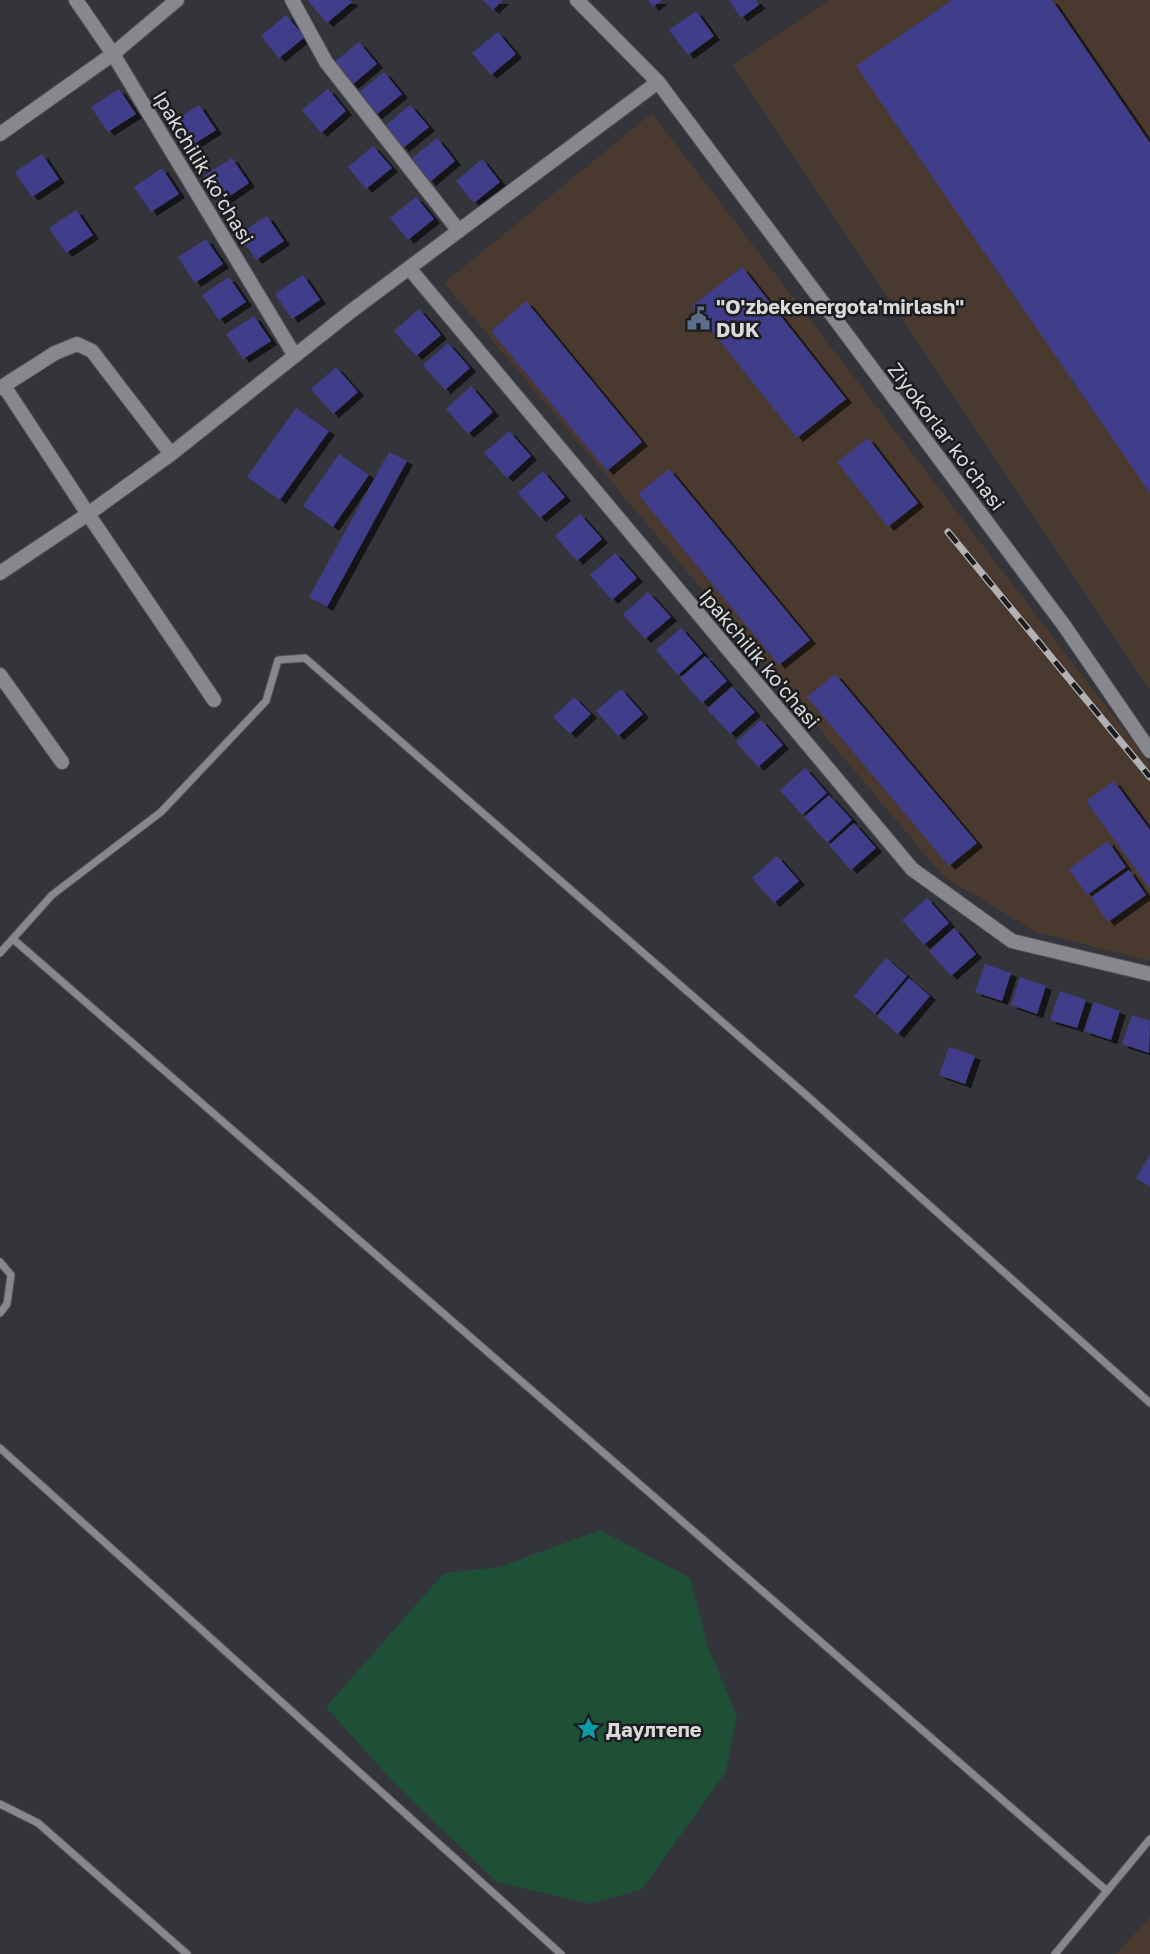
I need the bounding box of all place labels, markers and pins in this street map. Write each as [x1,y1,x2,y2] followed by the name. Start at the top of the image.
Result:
[716,294,964,341] place label: "O'zbekenergota'mirlash" DUK
[685,305,711,331] public building icon: "O'zbekenergota'mirlash" DUK
[575,1716,601,1742] place icon: Даултепе
[606,1717,702,1741] place label: Даултепе

